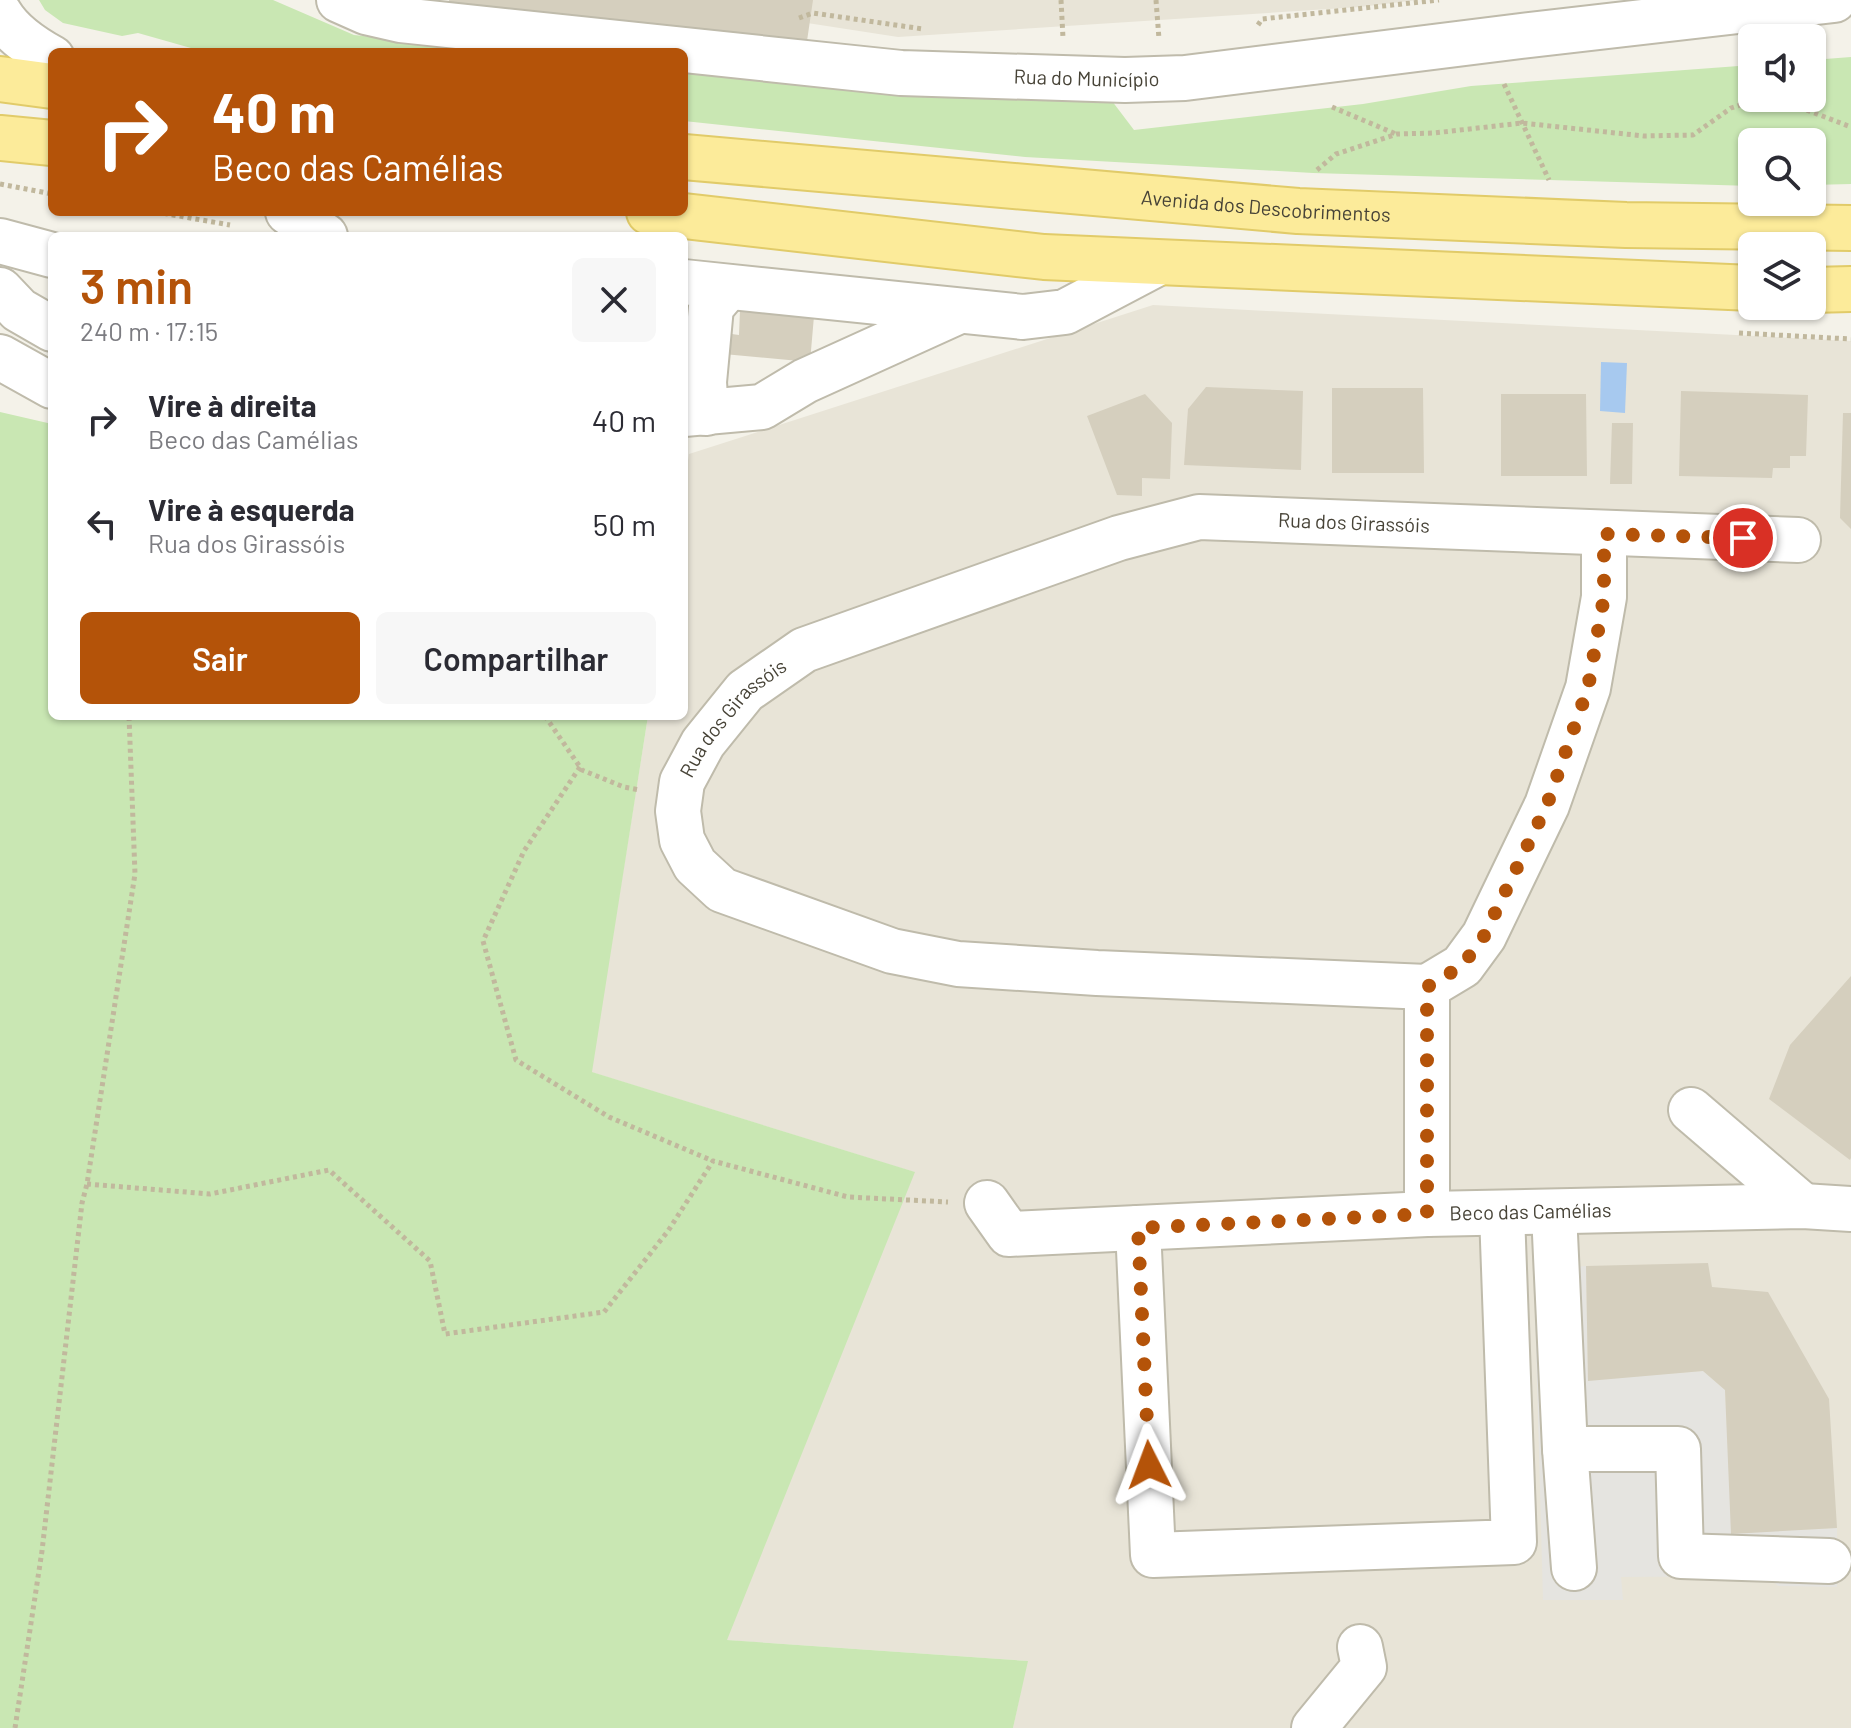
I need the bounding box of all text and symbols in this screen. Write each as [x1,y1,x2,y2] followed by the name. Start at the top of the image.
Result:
[1738,24,1826,320] map controls
[1738,24,1826,112] button: sound
[1013,64,1160,91] street label: Rua do Município
[212,77,336,144] text: 40 m
[80,80,184,184] icon: right
[1738,128,1826,216] button: search
[212,145,504,188] text: Beco das Camélias
[1140,184,1391,226] street label: Avenida dos Descobrimentos
[1738,232,1826,320] button: layers
[80,256,193,314] text: 3 min
[572,258,656,342] button: close
[80,315,218,346] text: 240 m · 17:15
[148,387,317,423] text: Vire à direita
[80,398,124,442] icon: right
[592,402,656,438] text: 40 m
[148,423,359,454] text: Beco das Camélias
[148,491,355,527] text: Vire à esquerda
[80,502,124,546] icon: left
[1709,504,1777,572] pin
[593,506,656,542] text: 50 m
[1278,507,1430,537] street label: Rua dos Girassóis
[1721,516,1765,560] icon: arrive
[148,527,345,558] text: Rua dos Girassóis
[80,612,360,704] button: Sair
[376,612,656,704] button: Compartilhar
[674,653,791,781] street label: Rua dos Girassóis
[1449,1197,1612,1225] street label: Beco das Camélias
[1107,1423,1191,1507] position arrow

